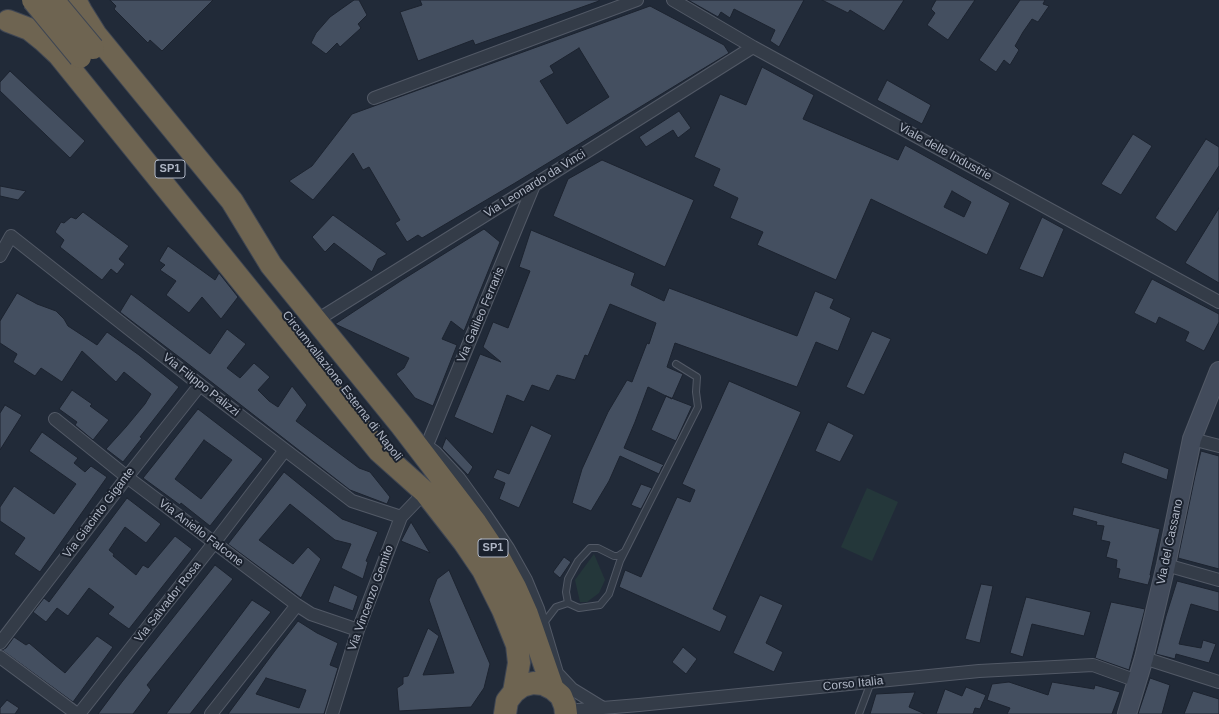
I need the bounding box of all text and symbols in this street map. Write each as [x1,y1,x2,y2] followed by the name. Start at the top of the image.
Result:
[896,120,994,184] street label: Viale delle Industrie
[482,147,588,221] street label: Via Leonardo da Vinci
[155,160,185,178] road number: SP1
[454,265,508,365] street label: Via Galileo Ferraris
[279,308,405,464] street label: Circumvallazione Esterna di Napoli
[160,350,242,420] street label: Via Filippo Palizzi
[60,465,138,561] street label: Via Giacinto Gigante
[156,496,246,570] street label: Via Aniello Falcone
[1154,498,1186,586] street label: Via del Cassano
[478,539,508,557] road number: SP1
[345,543,397,653] street label: Via Vincenzo Gemito
[132,558,204,646] street label: Via Salvador Rosa
[822,674,884,694] street label: Corso Italia

